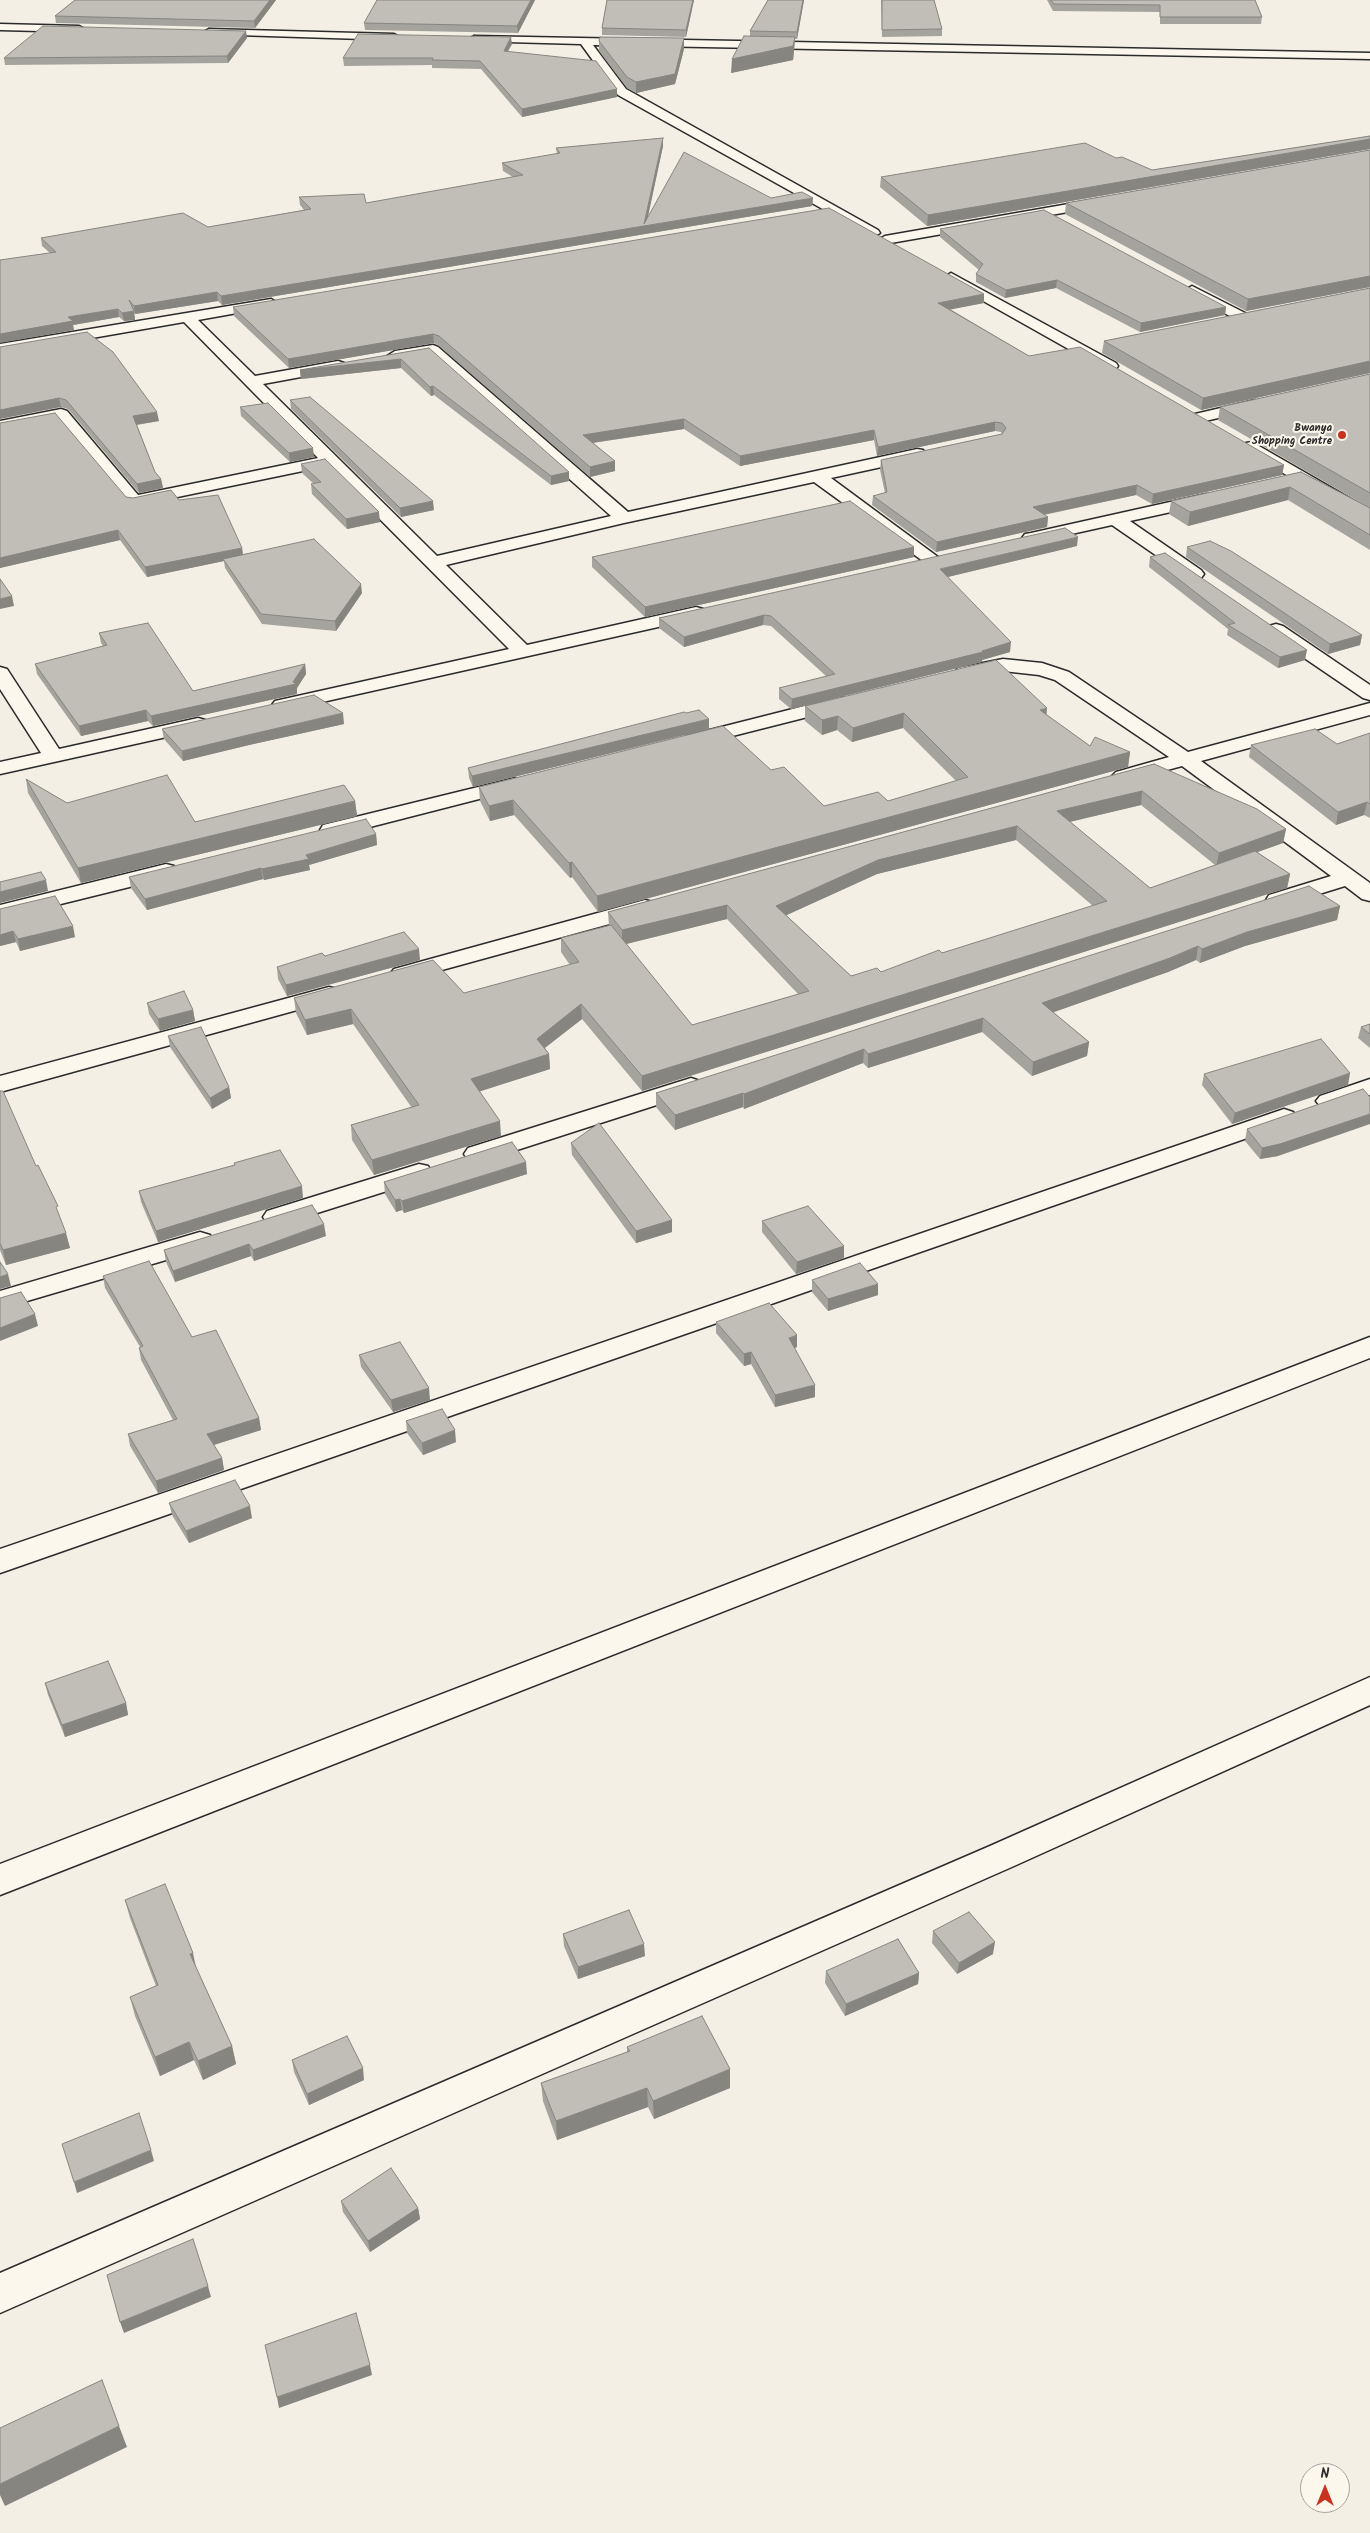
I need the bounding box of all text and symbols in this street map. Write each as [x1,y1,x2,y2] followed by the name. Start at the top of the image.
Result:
[1252,422,1332,448] place label: Bwanya Shopping Centre
[1336,429,1348,441] marker: Bwanya Shopping Centre
[1300,2463,1350,2513] north arrow
[1321,2463,1329,2485] text: N

